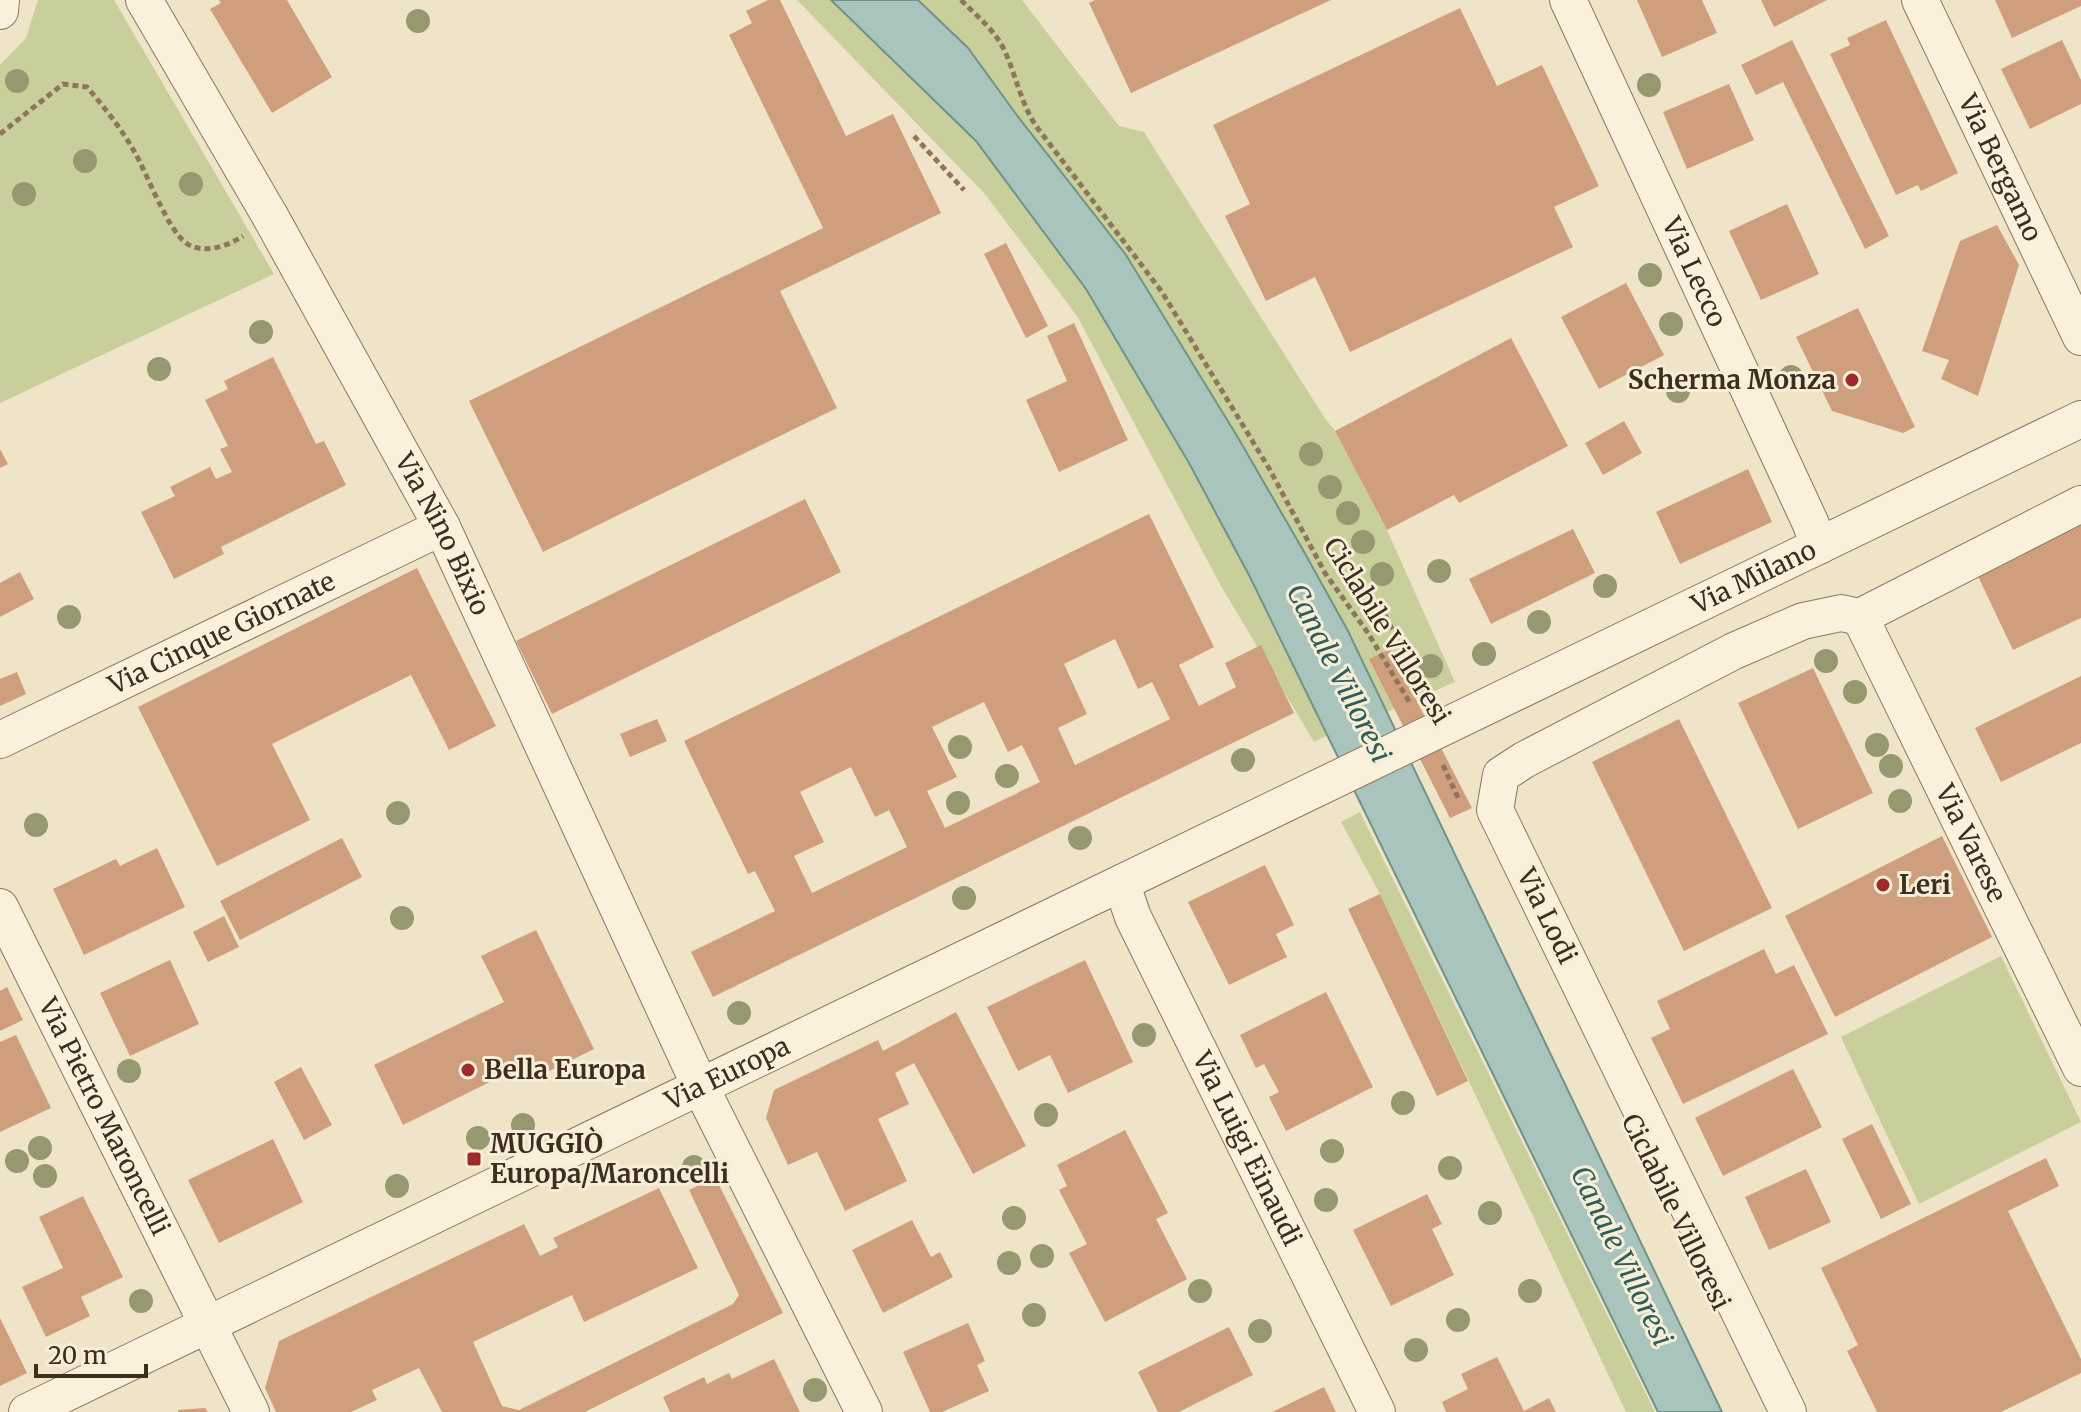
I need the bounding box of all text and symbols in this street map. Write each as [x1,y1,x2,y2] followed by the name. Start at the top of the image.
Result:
[1951,88,2050,246] street label: Via Bergamo
[1655,211,1734,332] street label: Via Lecco
[1628,363,1836,396] place label: Scherma Monza
[1843,371,1861,389] marker: Scherma Monza
[388,446,497,620] street label: Via Nino Bixio
[1317,531,1458,730] street label: Ciclabile Villoresi
[1685,533,1821,621] street label: Via Milano
[102,564,340,702] street label: Via Cinque Giornate
[1279,578,1399,768] water label: Canale Villoresi
[1928,778,2014,907] street label: Via Varese
[1510,862,1585,969] street label: Via Lodi
[1899,868,1951,901] place label: Leri
[1874,876,1892,894] marker: Leri
[31,991,177,1240] street label: Via Pietro Maroncelli
[659,1029,795,1117] street label: Via Europa
[1185,1045,1309,1251] street label: Via Luigi Einaudi
[484,1053,646,1086] place label: Bella Europa
[459,1061,477,1079] marker: Bella Europa
[1615,1108,1738,1315] street label: Ciclabile Villoresi
[490,1126,729,1190] place label: MUGGIÒ Europa/Maroncelli
[465,1150,483,1168] marker: MUGGIÒ Europa/Maroncelli
[1563,1160,1681,1352] water label: Canale Villoresi
[36,1328,146,1378] scale bar
[48,1340,107,1371] text: 20 m

